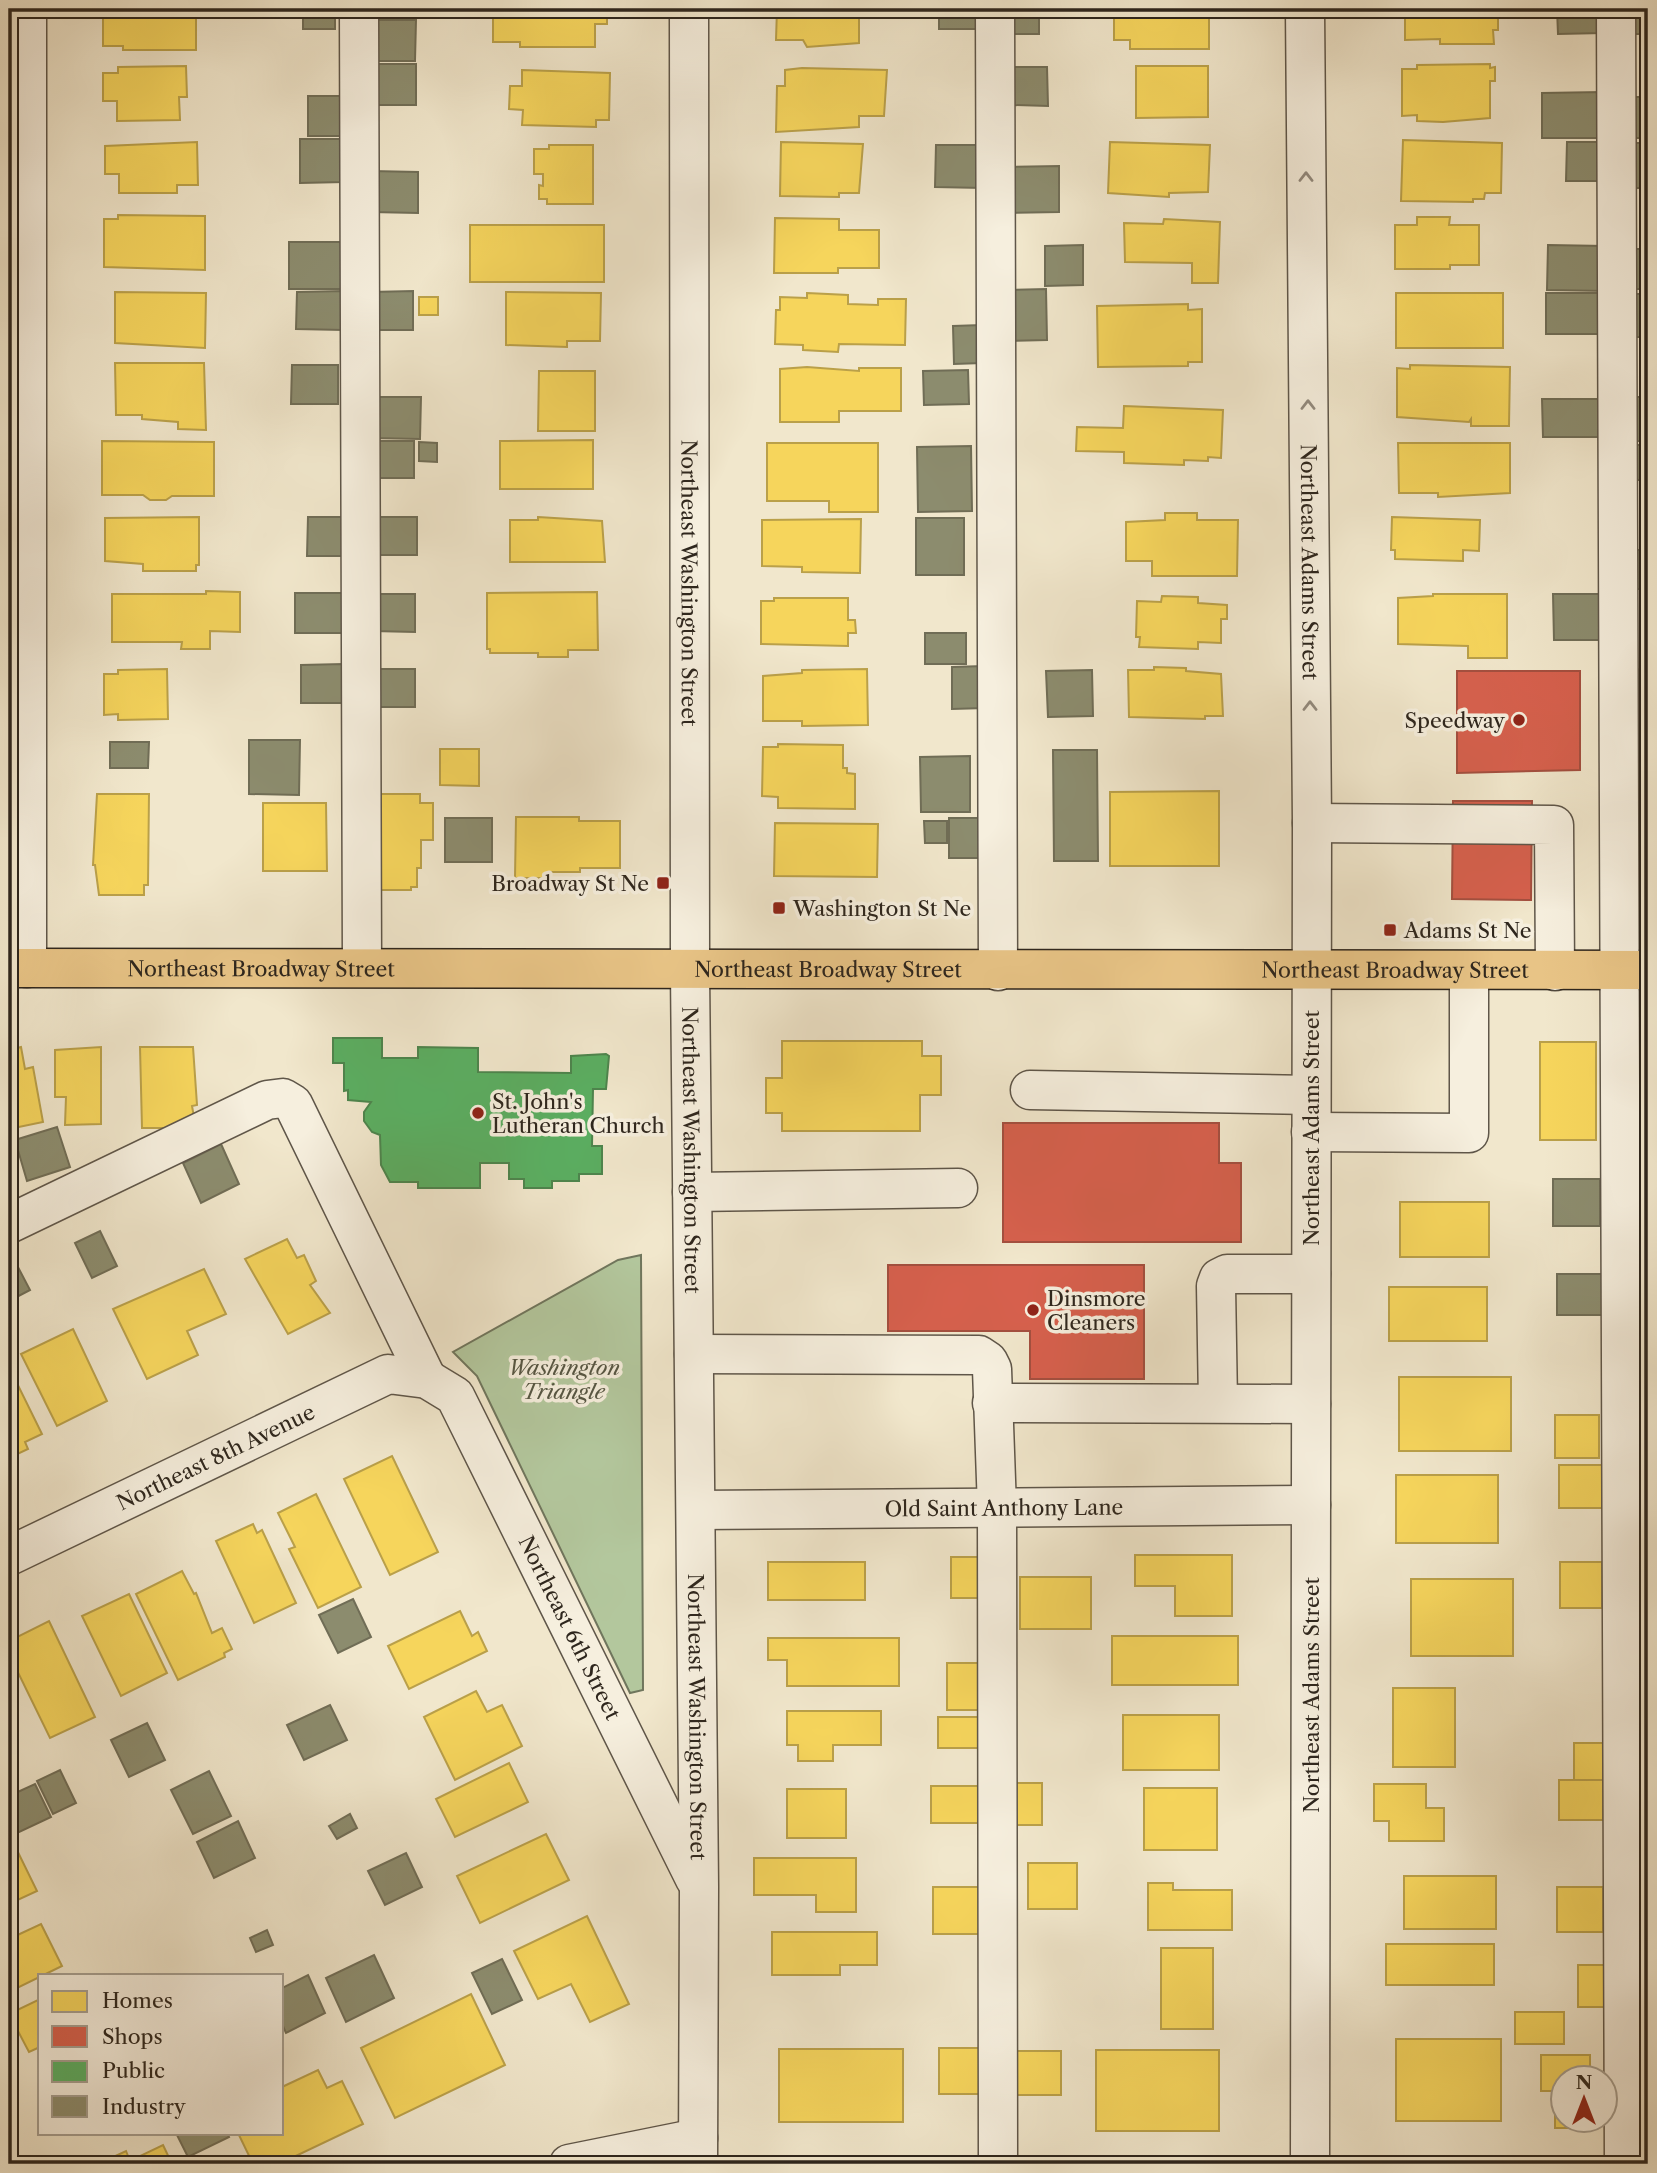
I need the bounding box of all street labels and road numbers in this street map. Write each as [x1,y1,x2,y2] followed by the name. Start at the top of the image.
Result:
[677,439,702,727] street label: Northeast Washington Street
[1296,444,1323,681] street label: Northeast Adams Street
[127,956,395,981] street label: Northeast Broadway Street
[694,956,962,982] street label: Northeast Broadway Street
[1261,957,1529,982] street label: Northeast Broadway Street
[678,1006,706,1294] street label: Northeast Washington Street
[1299,1009,1324,1246] street label: Northeast Adams Street
[112,1399,318,1515] street label: Northeast 8th Avenue
[885,1494,1123,1521] street label: Old Saint Anthony Lane
[514,1531,626,1724] street label: Northeast 6th Street
[683,1573,711,1861] street label: Northeast Washington Street
[1299,1576,1324,1813] street label: Northeast Adams Street

